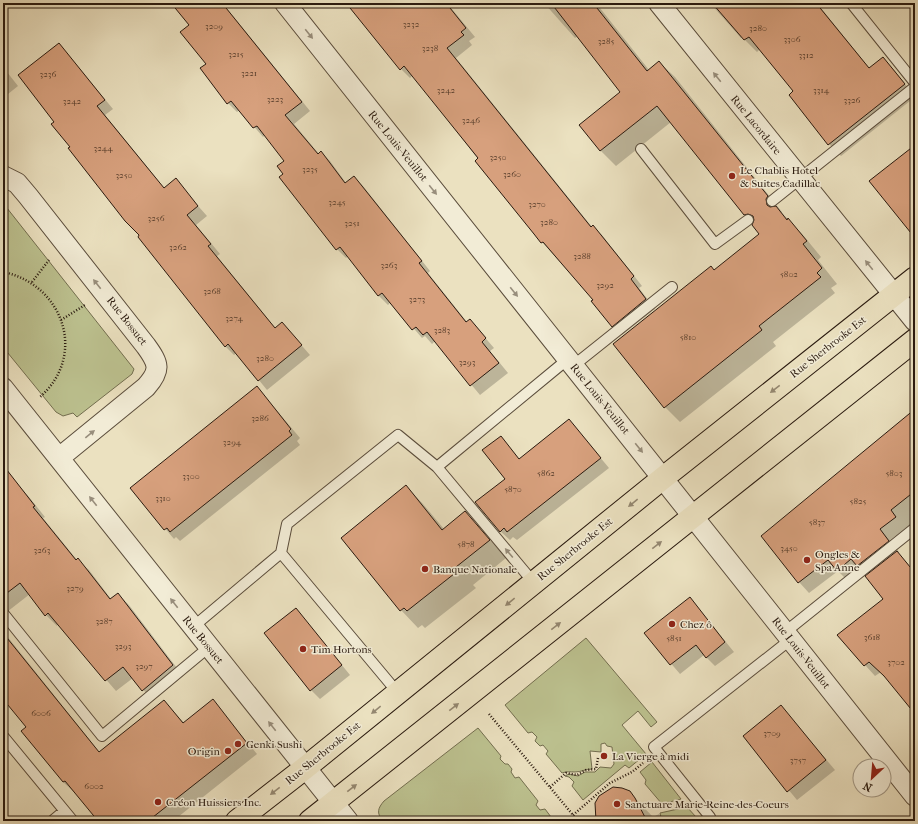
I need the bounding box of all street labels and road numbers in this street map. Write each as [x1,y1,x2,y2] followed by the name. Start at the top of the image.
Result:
[728,93,784,158] street label: Rue Lacordaire
[366,108,431,184] street label: Rue Louis-Veuillot
[104,294,150,348] street label: Rue Bossuet
[787,313,869,381] street label: Rue Sherbrooke Est
[568,361,633,437] street label: Rue Louis-Veuillot
[535,515,615,583] street label: Rue Sherbrooke Est
[180,613,226,667] street label: Rue Bossuet
[769,615,833,691] street label: Rue Louis-Veuillot
[283,719,363,787] street label: Rue Sherbrooke Est

